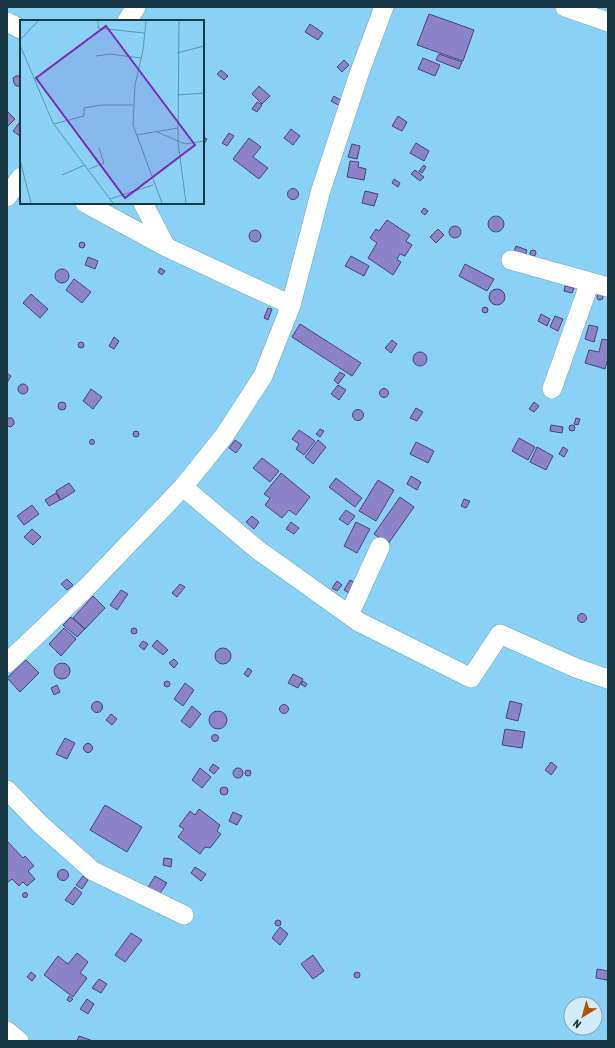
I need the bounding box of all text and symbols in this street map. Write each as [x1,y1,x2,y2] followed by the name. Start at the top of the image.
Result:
[20,20,204,204] inset map
[563,996,603,1036] north arrow
[571,1017,583,1031] text: N

